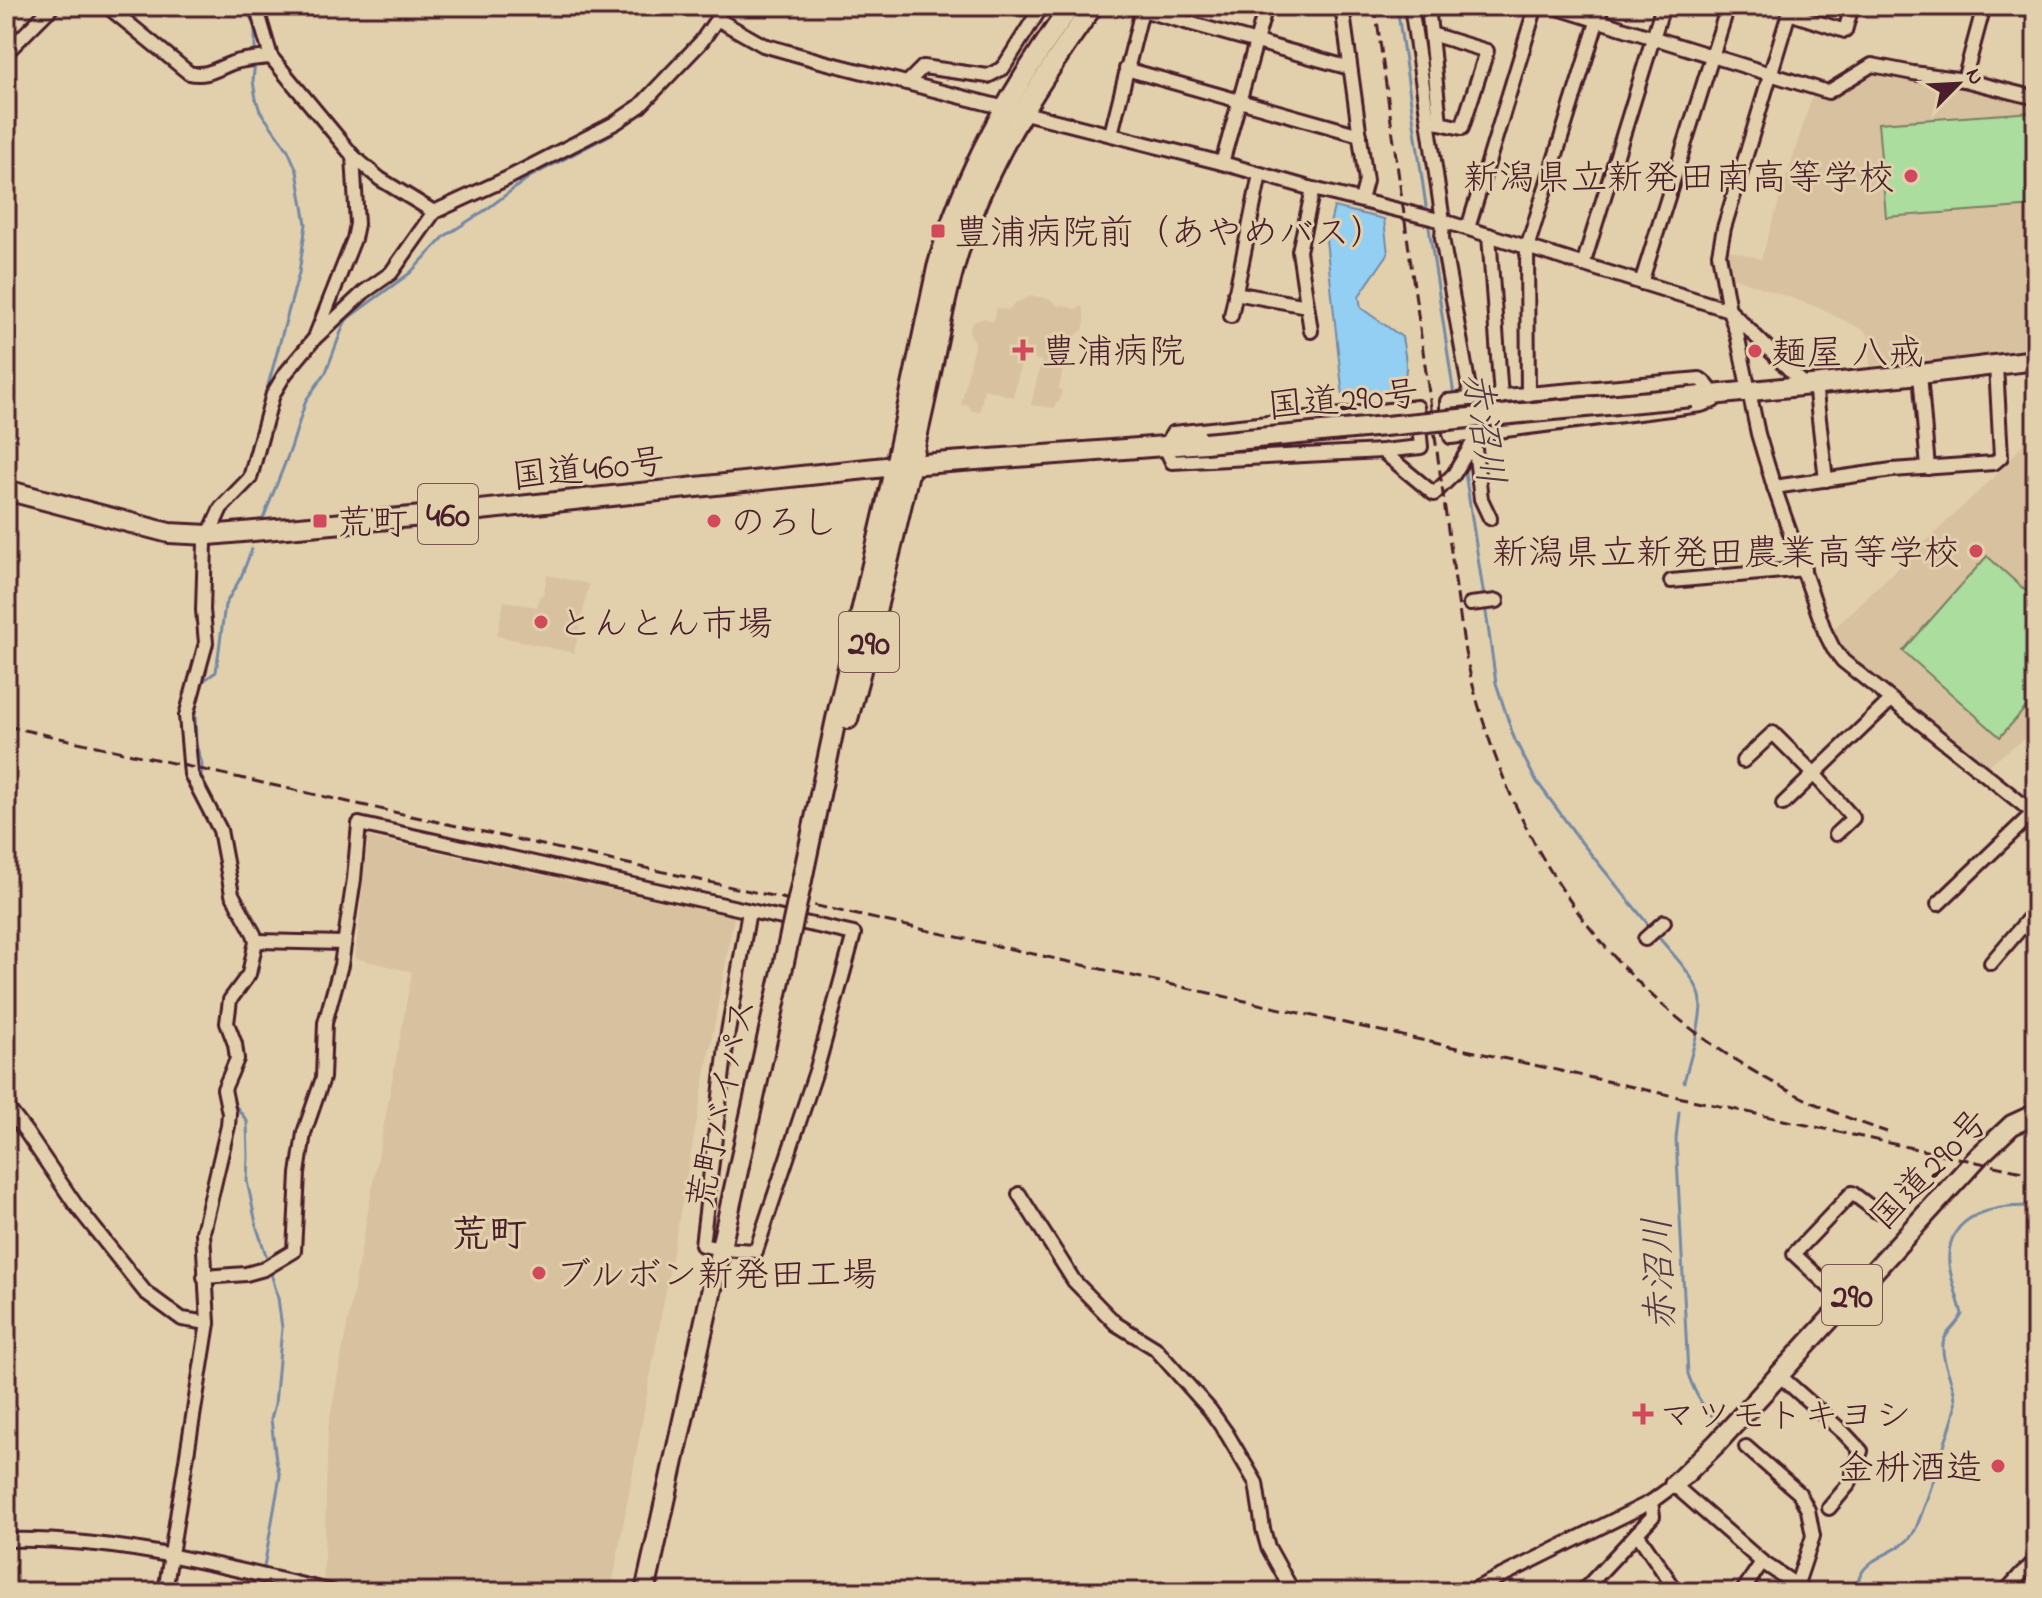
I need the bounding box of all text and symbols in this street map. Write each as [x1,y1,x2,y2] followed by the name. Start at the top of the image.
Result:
[1918,44,1998,124] north arrow
[1956,64,1991,90] text: N
[1463,154,1895,207] place label: 新潟県立新発田南高等学校
[1902,167,1920,185] marker: 新潟県立新発田南高等学校
[954,209,1386,262] place label: 豊浦病院前（あやめバス）
[929,222,947,240] marker: 豊浦病院前（あやめバス）
[1041,328,1185,381] place label: 豊浦病院
[1771,329,1924,382] place label: 麺屋 八戒
[1012,339,1034,361] marker: 豊浦病院
[1746,342,1764,360] marker: 麺屋 八戒
[1445,368,1517,489] water label: 赤沼川
[1265,369,1422,436] street label: 国道290号
[509,437,668,506] street label: 国道460号
[418,484,478,544] road number: 460
[336,499,408,552] place label: 荒町
[730,499,838,552] place label: のろし
[311,512,329,530] marker: 荒町
[705,512,723,530] marker: のろし
[1492,529,1960,582] place label: 新潟県立新発田農業高等学校
[1967,542,1985,560] marker: 新潟県立新発田農業高等学校
[557,600,773,653] place label: とんとん市場
[839,612,899,672] road number: 290
[532,613,550,631] marker: とんとん市場
[676,993,773,1215] street label: 荒町バイパス
[1859,1098,2003,1244] street label: 国道290号
[451,1209,527,1265] district label: 荒町
[1632,1216,1692,1332] water label: 赤沼川
[555,1251,878,1304] place label: ブルボン新発田工場
[530,1264,548,1282] marker: ブルボン新発田工場
[1822,1265,1882,1325] road number: 290
[1659,1392,1911,1445] place label: マツモトキヨシ
[1634,1405,1652,1423] marker: マツモトキヨシ
[1838,1444,1982,1497] place label: 金枡酒造
[1989,1457,2007,1475] marker: 金枡酒造

